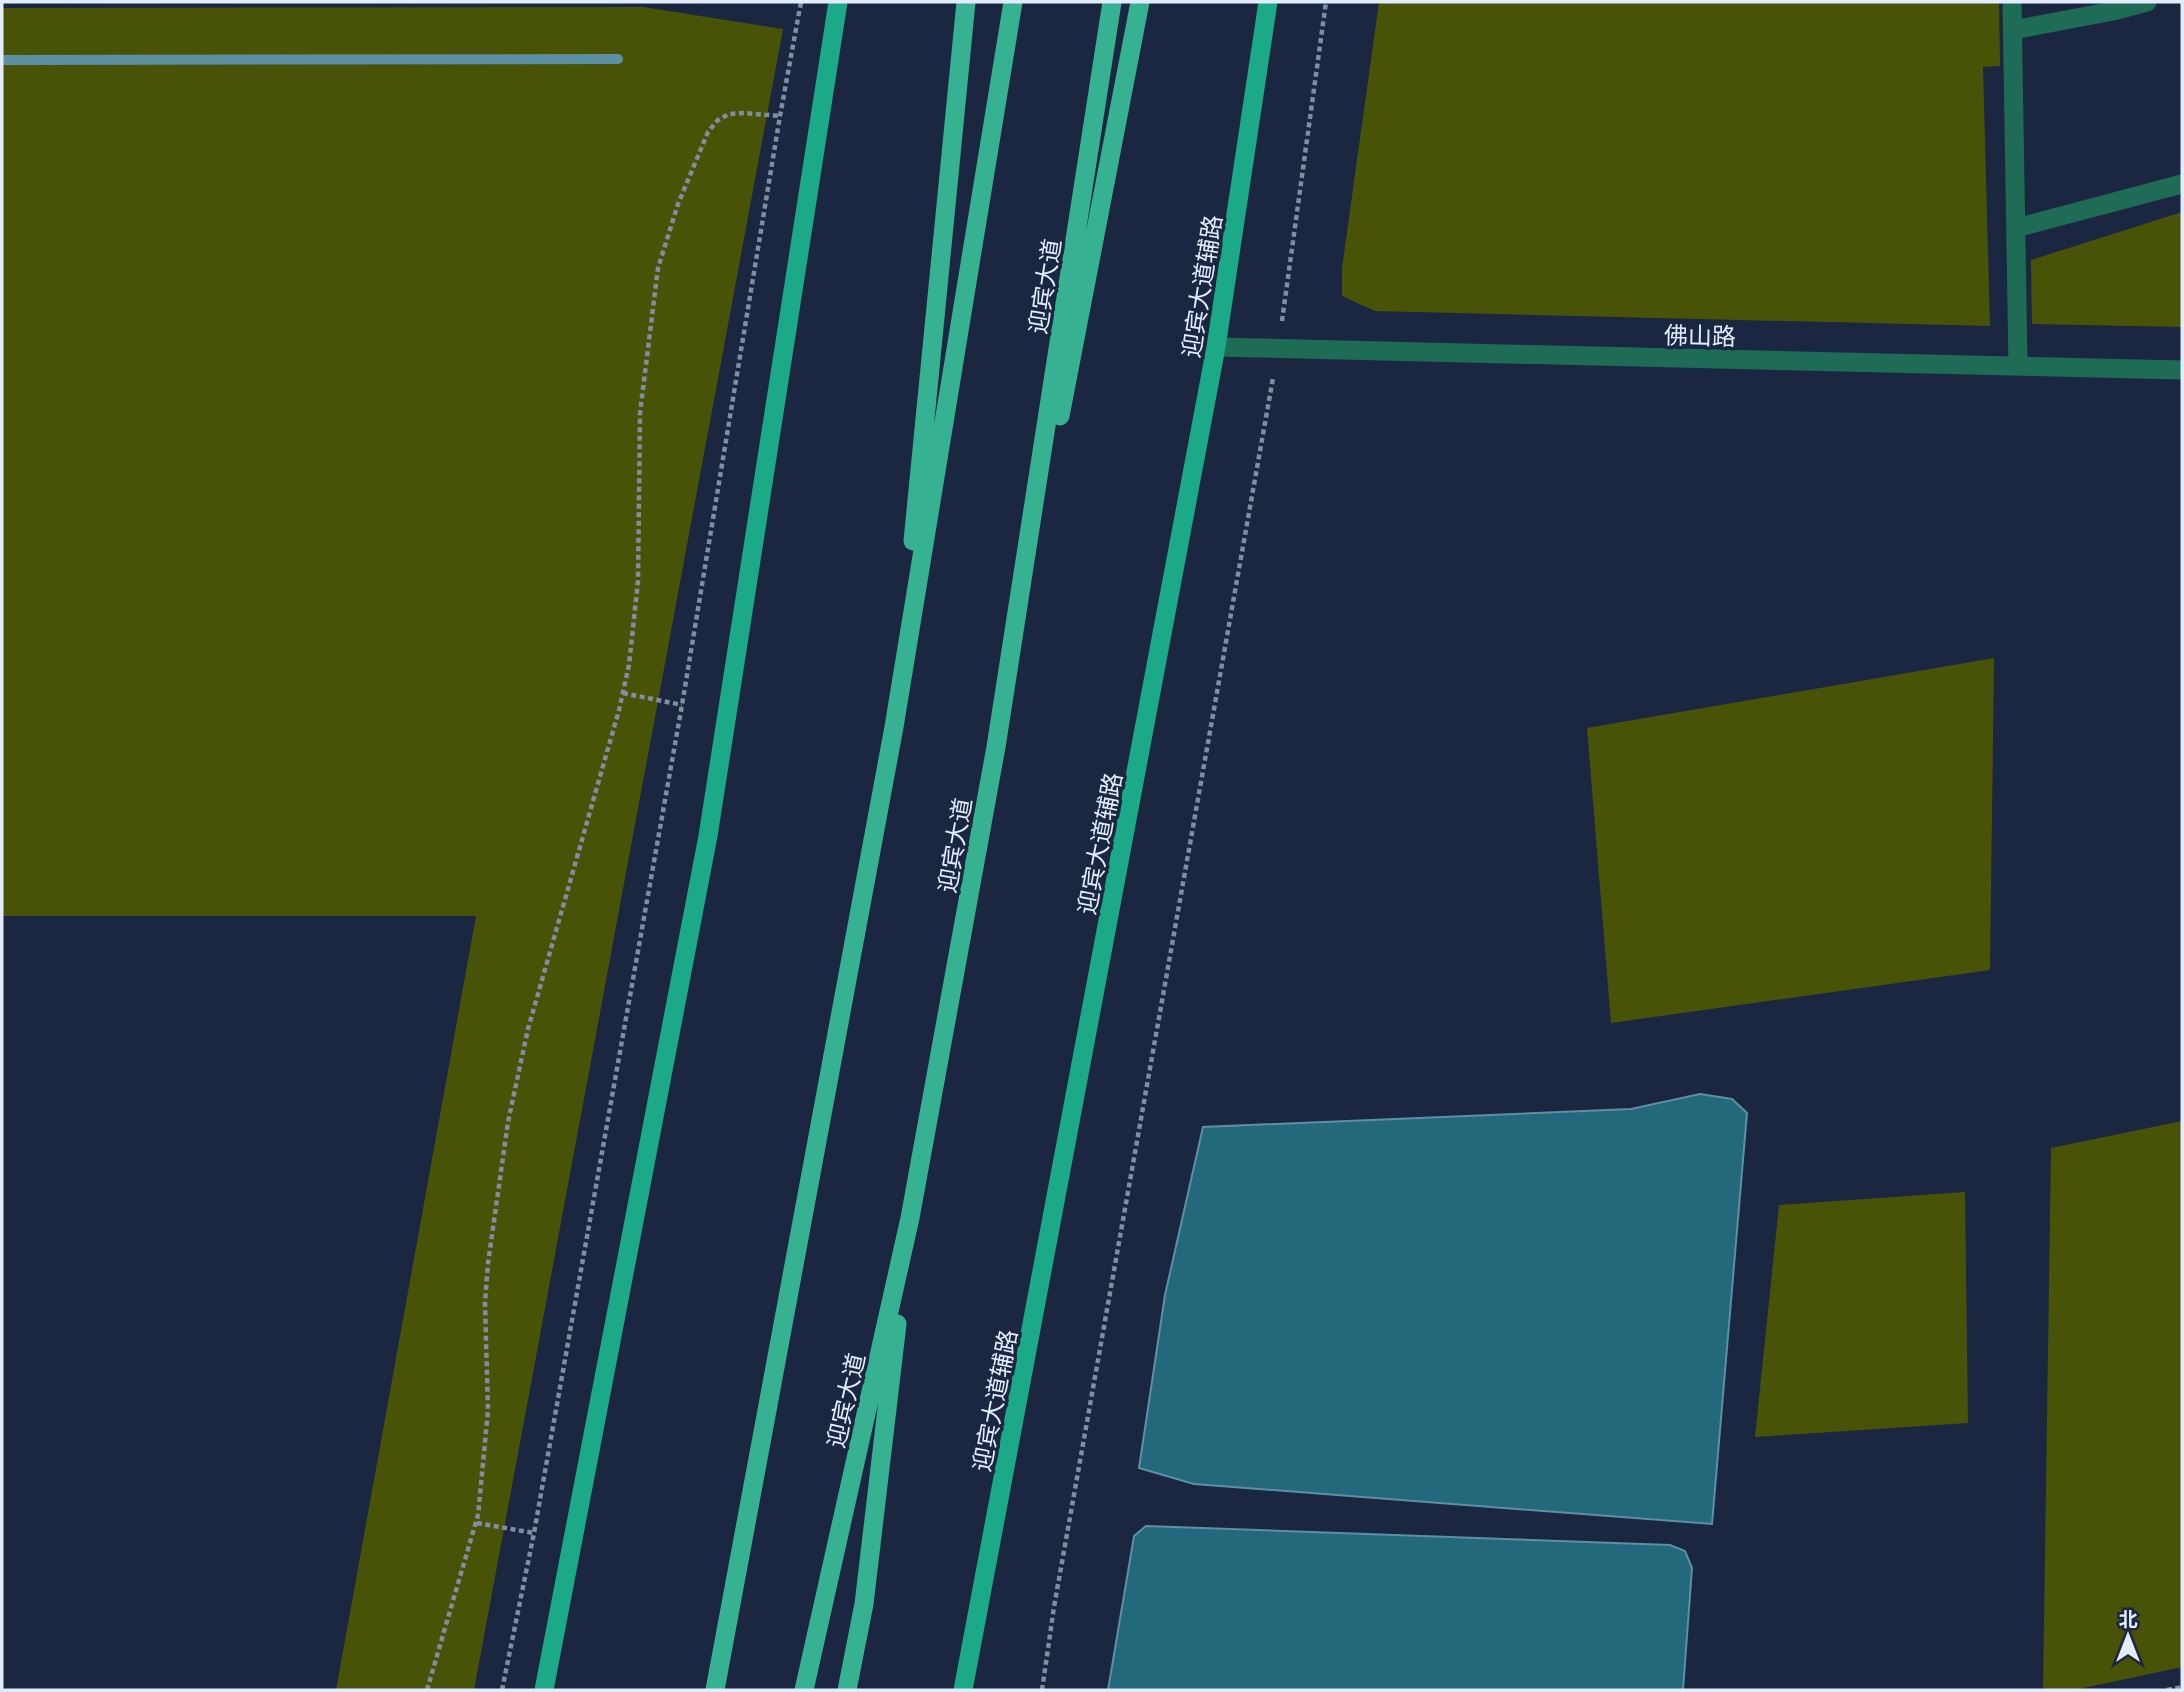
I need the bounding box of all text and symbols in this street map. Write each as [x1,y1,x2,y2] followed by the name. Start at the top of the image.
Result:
[1171,212,1229,360] street label: 迎宾大道辅路
[1018,236,1068,336] street label: 迎宾大道
[1664,316,1736,352] street label: 佛山路
[1067,769,1129,917] street label: 迎宾大道辅路
[927,795,979,895] street label: 迎宾大道
[962,1326,1024,1474] street label: 迎宾大道辅路
[816,1349,872,1451] street label: 迎宾大道
[2093,1601,2163,1671] north arrow
[2118,1604,2138,1631] text: 北

